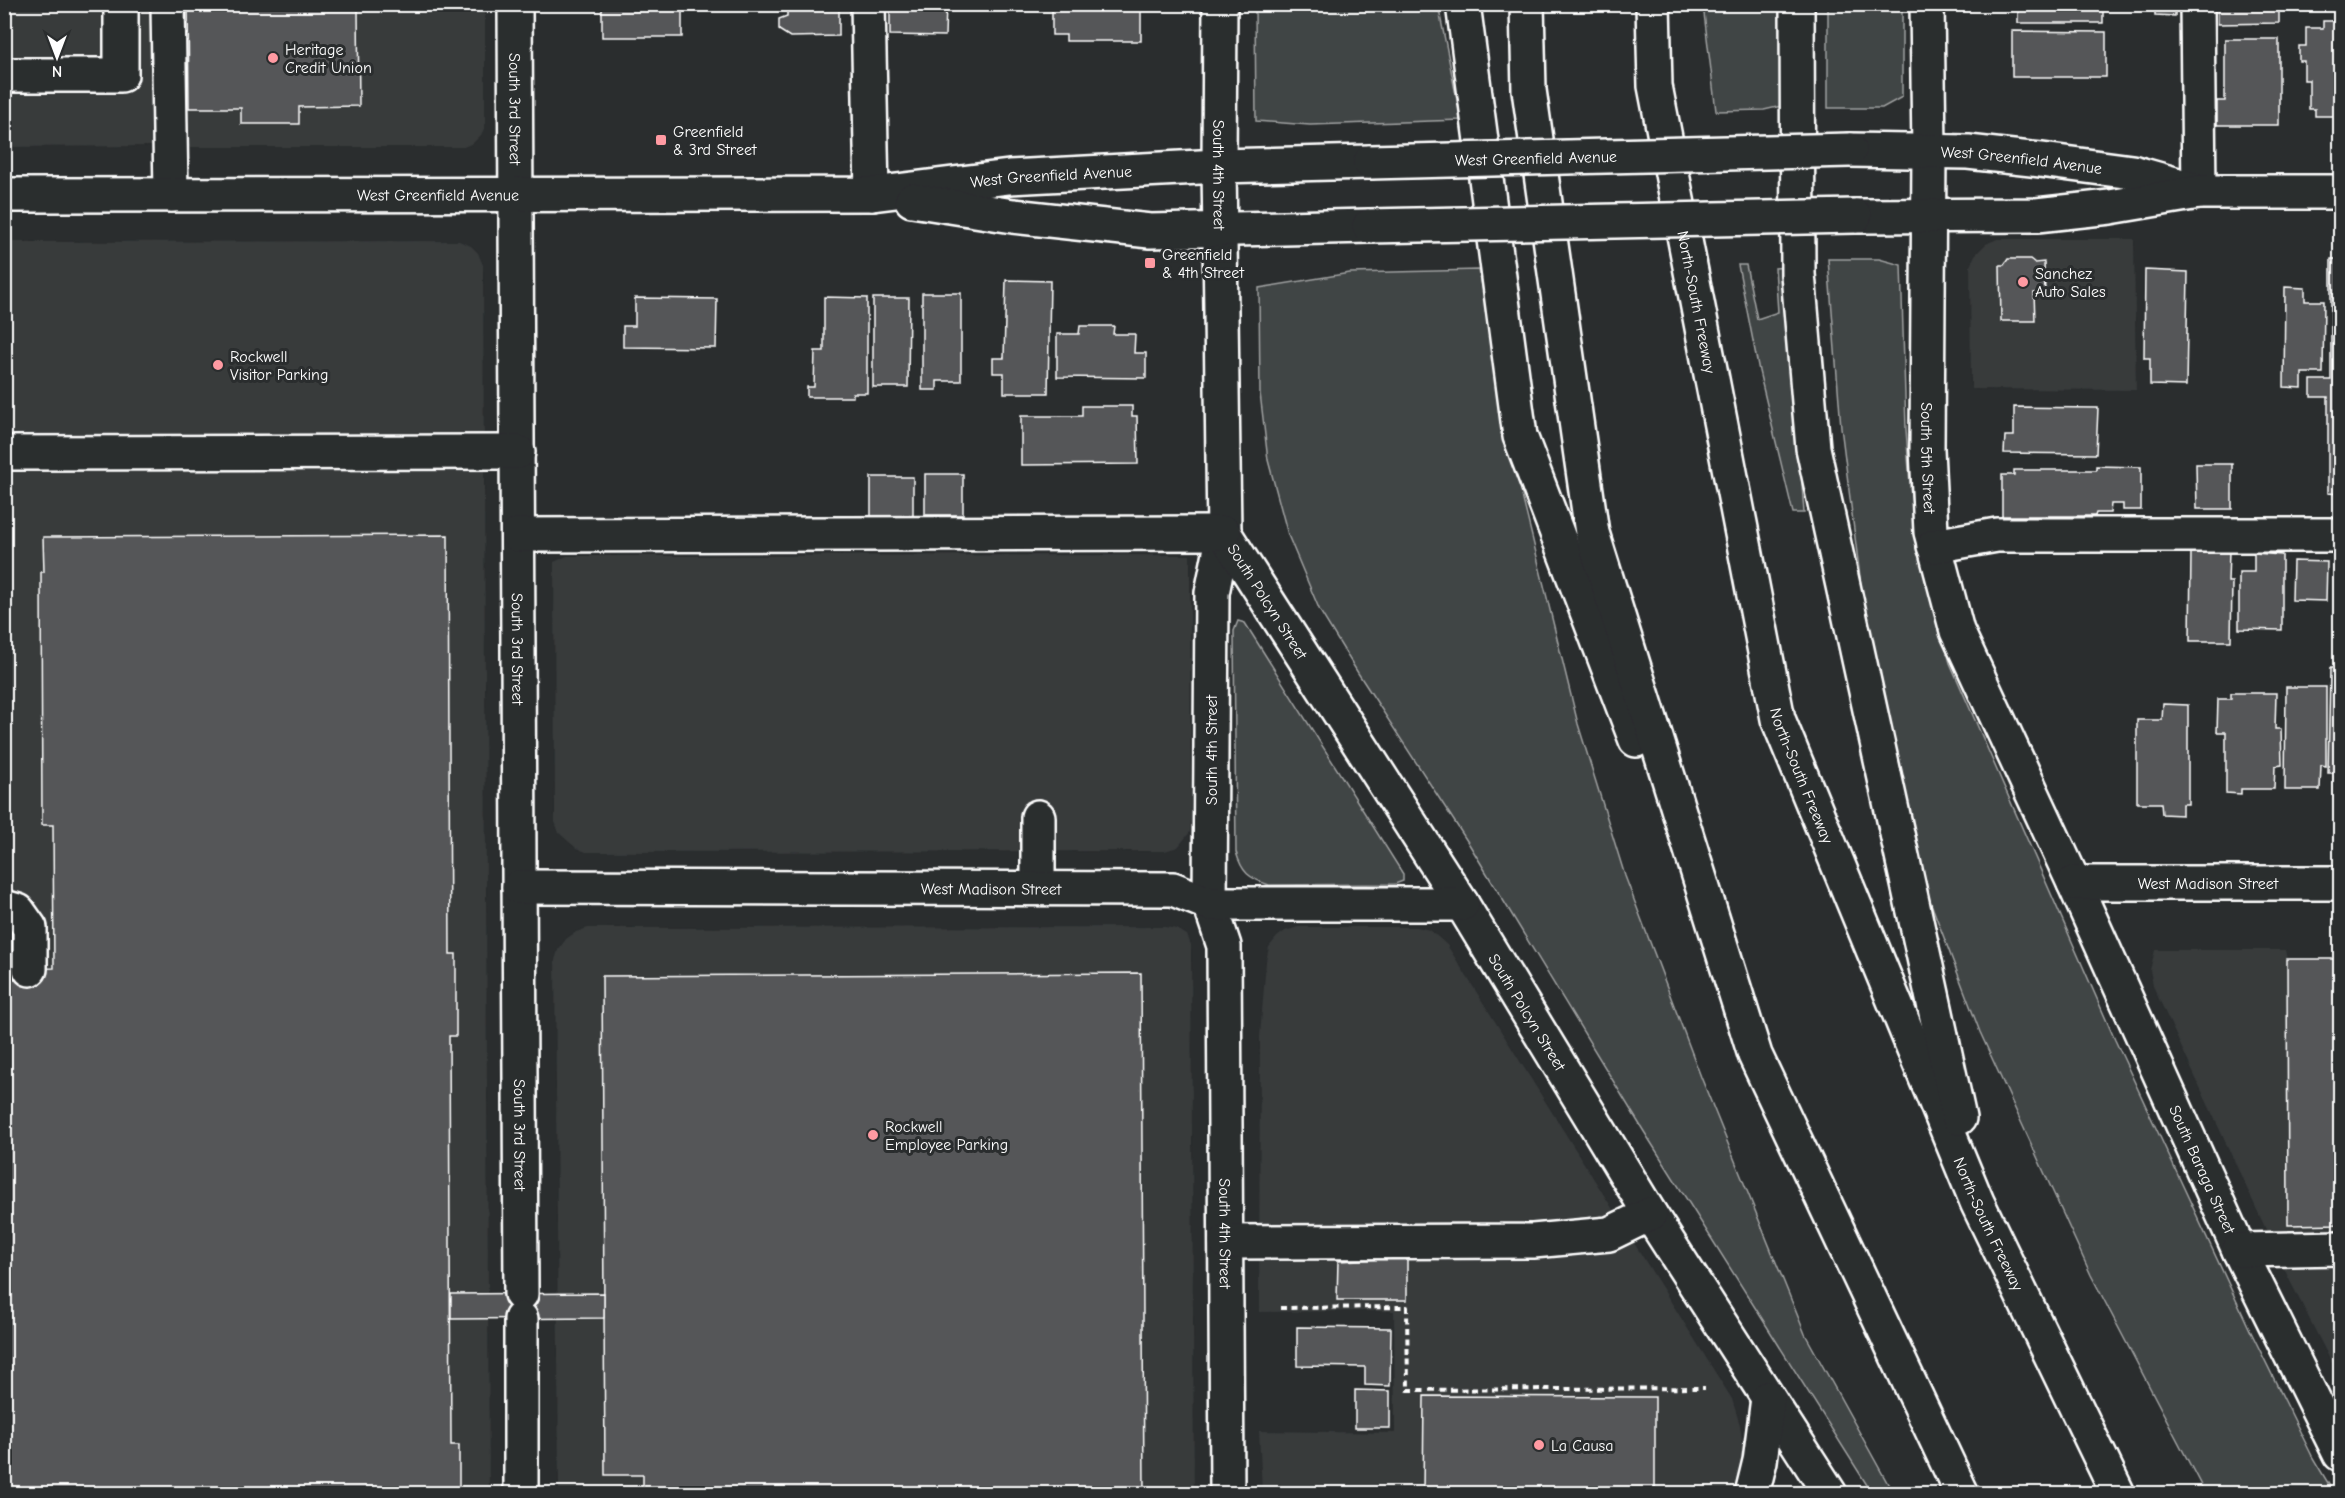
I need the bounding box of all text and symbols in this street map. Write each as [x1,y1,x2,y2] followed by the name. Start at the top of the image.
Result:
[27,27,87,87] north arrow
[285,41,372,77] place label: Heritage Credit Union
[266,51,280,65] marker: Heritage Credit Union
[505,53,524,165] street label: South 3rd Street
[52,62,62,80] text: N
[1209,120,1228,231] street label: South 4th Street
[673,123,757,159] place label: Greenfield & 3rd Street
[654,133,668,147] marker: Greenfield & 3rd Street
[1941,144,2103,178] street label: West Greenfield Avenue
[1455,148,1617,170] street label: West Greenfield Avenue
[969,163,1132,192] street label: West Greenfield Avenue
[357,186,519,205] street label: West Greenfield Avenue
[1673,229,1719,376] street label: North-South Freeway
[1162,246,1244,282] place label: Greenfield & 4th Street
[1143,256,1157,270] marker: Greenfield & 4th Street
[2035,265,2106,301] place label: Sanchez Auto Sales
[2016,275,2030,289] marker: Sanchez Auto Sales
[230,348,328,384] place label: Rockwell Visitor Parking
[211,358,225,372] marker: Rockwell Visitor Parking
[1917,402,1938,514] street label: South 5th Street
[1223,541,1311,663] street label: South Polcyn Street
[508,593,526,705] street label: South 3rd Street
[1203,694,1221,805] street label: South 4th Street
[1766,706,1837,847] street label: North-South Freeway
[2138,875,2279,893] street label: West Madison Street
[921,880,1062,899] street label: West Madison Street
[1484,951,1569,1075] street label: South Polcyn Street
[510,1079,529,1191] street label: South 3rd Street
[2165,1103,2239,1237] street label: South Baraga Street
[885,1118,1008,1154] place label: Rockwell Employee Parking
[866,1128,880,1142] marker: Rockwell Employee Parking
[1950,1155,2027,1295] street label: North-South Freeway
[1215,1178,1234,1289] street label: South 4th Street
[1551,1437,1613,1455] place label: La Causa
[1532,1438,1546,1452] marker: La Causa

